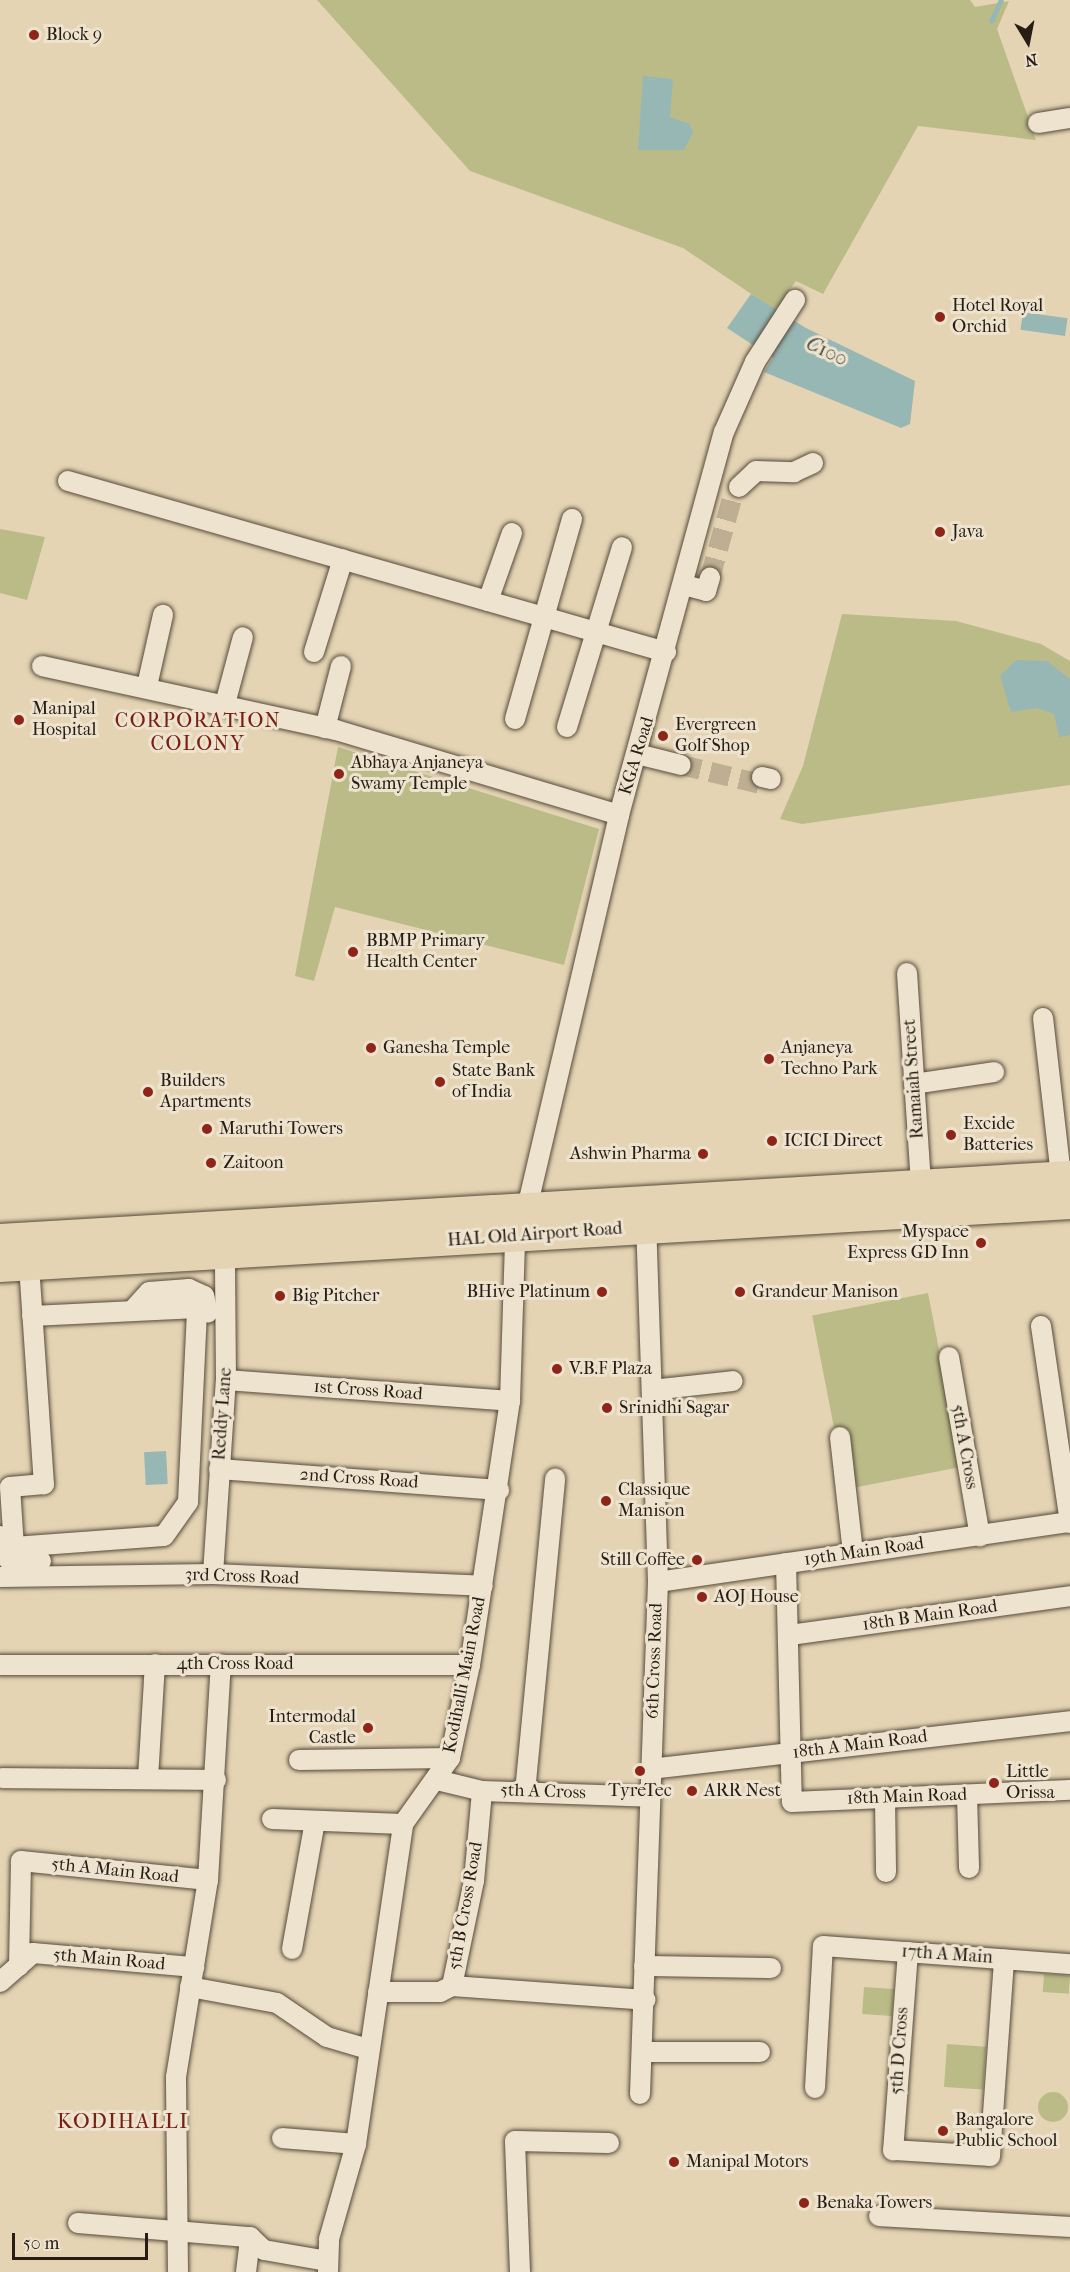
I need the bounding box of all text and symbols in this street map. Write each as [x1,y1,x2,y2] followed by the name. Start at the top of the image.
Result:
[998,12,1058,72] north arrow
[46,24,102,46] place label: Block 9
[27,28,41,42] marker: Block 9
[1024,50,1039,71] text: N
[952,296,1043,338] place label: Hotel Royal Orchid
[933,310,947,324] marker: Hotel Royal Orchid
[803,331,851,371] water label: C100
[952,521,984,543] place label: Java
[933,525,947,539] marker: Java
[32,699,96,742] place label: Manipal Hospital
[115,708,281,755] district label: CORPORATION COLONY
[10,711,28,729] marker: Manipal Hospital
[615,714,659,798] street label: KGA Road
[675,715,756,758] place label: Evergreen Golf Shop
[656,729,670,743] marker: Evergreen Golf Shop
[351,753,483,795] place label: Abhaya Anjaneya Swamy Temple
[332,767,346,781] marker: Abhaya Anjaneya Swamy Temple
[366,931,485,974] place label: BBMP Primary Health Center
[344,943,362,961] marker: BBMP Primary Health Center
[899,1018,929,1140] street label: Ramaiah Street
[383,1037,510,1059] place label: Ganesha Temple
[781,1038,878,1080] place label: Anjaneya Techno Park
[364,1041,378,1055] marker: Ganesha Temple
[762,1052,776,1066] marker: Anjaneya Techno Park
[452,1061,535,1104] place label: State Bank of India
[160,1071,251,1114] place label: Builders Apartments
[433,1075,447,1089] marker: State Bank of India
[141,1085,155,1099] marker: Builders Apartments
[963,1114,1033,1156] place label: Excide Batteries
[219,1118,343,1140] place label: Maruthi Towers
[200,1122,214,1136] marker: Maruthi Towers
[944,1128,958,1142] marker: Excide Batteries
[784,1130,883,1152] place label: ICICI Direct
[765,1134,779,1148] marker: ICICI Direct
[570,1143,691,1165] place label: Ashwin Pharma
[696,1147,710,1161] marker: Ashwin Pharma
[223,1152,284,1174] place label: Zaitoon
[204,1156,218,1170] marker: Zaitoon
[447,1218,623,1252] street label: HAL Old Airport Road
[847,1222,969,1264] place label: Myspace Express GD Inn
[974,1236,988,1250] marker: Myspace Express GD Inn
[466,1281,590,1303] place label: BHive Platinum
[752,1281,898,1303] place label: Grandeur Manison
[292,1285,379,1307] place label: Big Pitcher
[595,1285,609,1299] marker: BHive Platinum
[733,1285,747,1299] marker: Grandeur Manison
[273,1289,287,1303] marker: Big Pitcher
[569,1358,652,1380] place label: V.B.F Plaza
[550,1362,564,1376] marker: V.B.F Plaza
[209,1367,237,1461] street label: Reddy Lane
[313,1376,423,1406] street label: 1st Cross Road
[619,1397,729,1419] place label: Srinidhi Sagar
[600,1401,614,1415] marker: Srinidhi Sagar
[946,1403,982,1491] street label: 5th A Cross
[299,1464,419,1494] street label: 2nd Cross Road
[618,1480,690,1522] place label: Classique Manison
[599,1494,613,1508] marker: Classique Manison
[803,1533,925,1571] street label: 19th Main Road
[600,1549,685,1571] place label: Still Coffee
[690,1553,704,1567] marker: Still Coffee
[184,1564,300,1590] street label: 3rd Cross Road
[714,1586,799,1608] place label: AOJ House
[695,1590,709,1604] marker: AOJ House
[439,1595,491,1755] street label: Kodihalli Main Road
[861,1596,999,1636] street label: 18th B Main Road
[642,1603,668,1719] street label: 6th Cross Road
[177,1653,293,1675] street label: 4th Cross Road
[269,1707,356,1750] place label: Intermodal Castle
[361,1721,375,1735] marker: Intermodal Castle
[791,1726,929,1764] street label: 18th A Main Road
[1006,1762,1055,1804] place label: Little Orissa
[633,1764,647,1778] marker: TyreTec
[987,1776,1001,1790] marker: Little Orissa
[500,1780,586,1804] street label: 5th A Cross
[608,1780,672,1802] place label: TyreTec
[704,1780,781,1802] place label: ARR Nest
[685,1784,699,1798] marker: ARR Nest
[846,1784,968,1810] street label: 18th Main Road
[444,1840,488,1972] street label: 5th B Cross Road
[50,1854,180,1888] street label: 5th A Main Road
[901,1941,993,1969] street label: 17th A Main
[52,1944,166,1976] street label: 5th Main Road
[886,2006,914,2096] street label: 5th D Cross
[57,2108,189,2134] district label: KODIHALLI
[955,2110,1057,2152] place label: Bangalore Public School
[936,2124,950,2138] marker: Bangalore Public School
[686,2151,809,2173] place label: Manipal Motors
[667,2155,681,2169] marker: Manipal Motors
[816,2192,932,2214] place label: Benaka Towers
[797,2196,811,2210] marker: Benaka Towers
[15,2221,152,2259] scale bar
[23,2233,59,2254] text: 50 m

